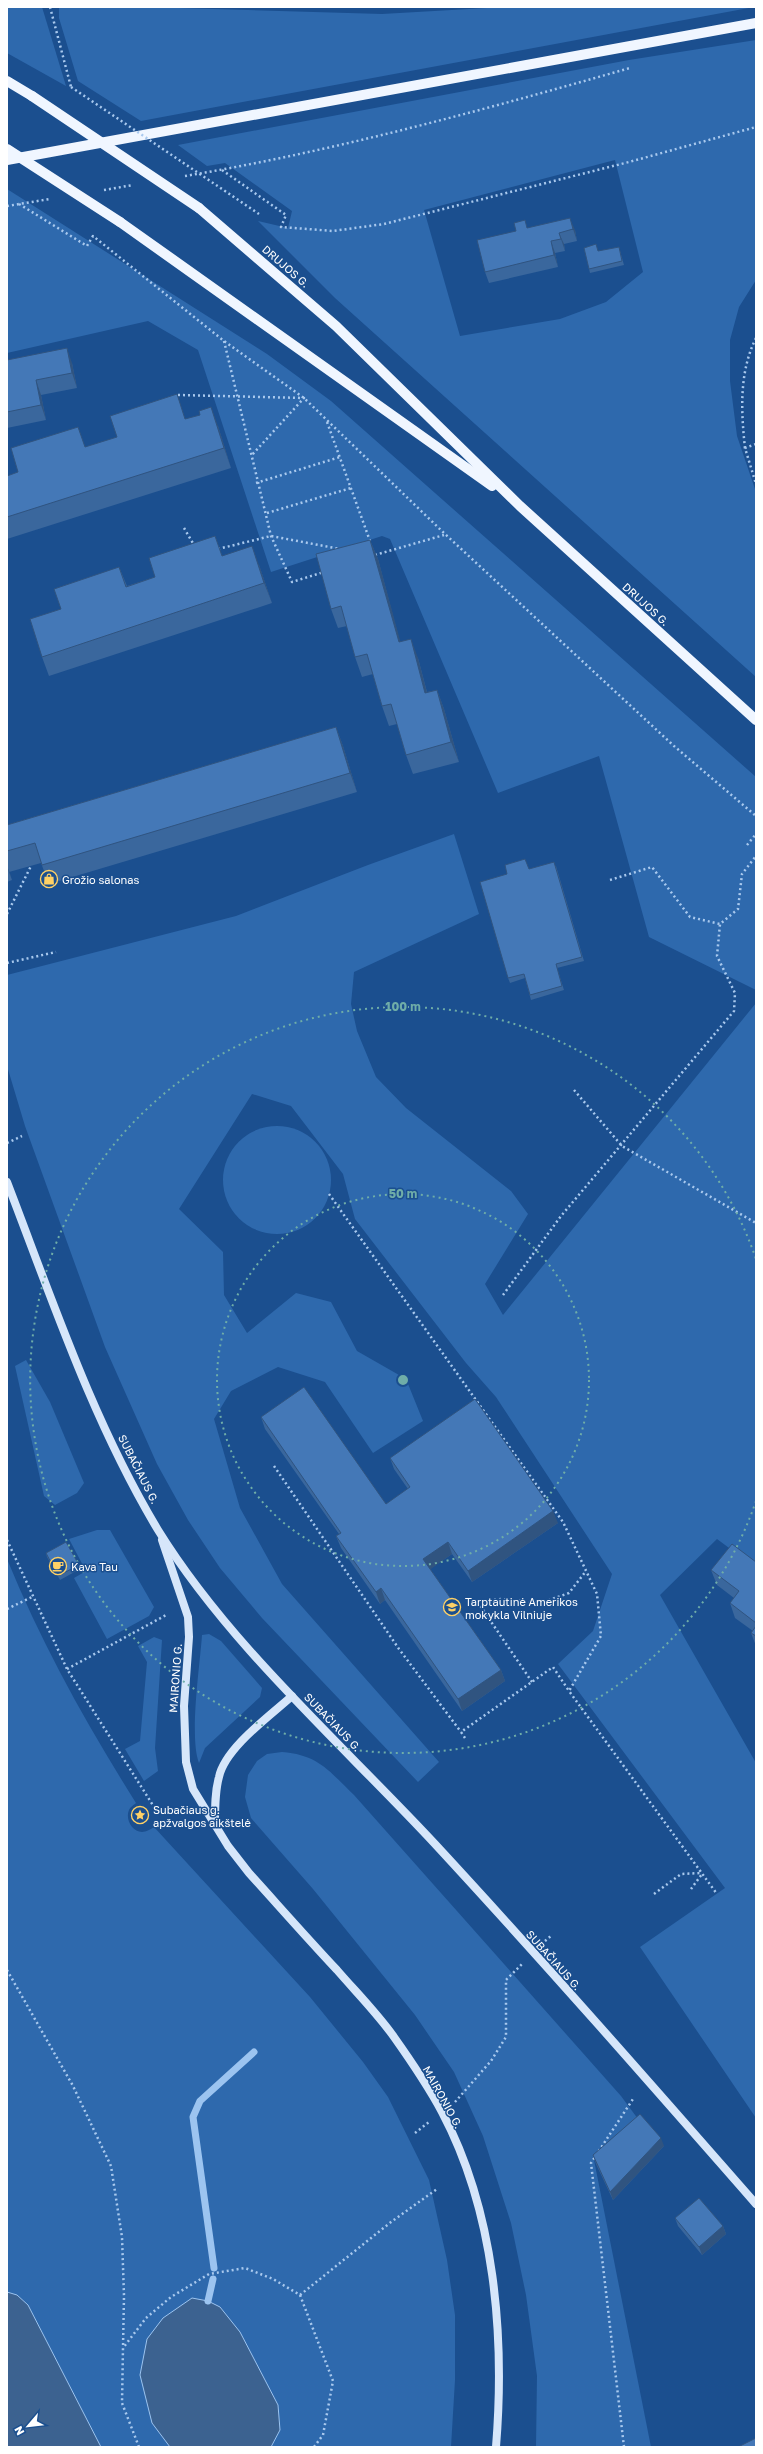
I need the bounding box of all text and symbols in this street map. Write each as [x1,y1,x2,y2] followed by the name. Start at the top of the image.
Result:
[260,242,312,290] street label: DRUJOS G.
[620,580,672,628] street label: DRUJOS G.
[39,869,59,889] shop icon: Grožio salonas
[62,873,139,886] place label: Grožio salonas
[385,999,421,1014] text: 100 m
[389,1186,417,1201] text: 50 m
[396,1373,410,1387] centre of rings
[116,1432,162,1506] street label: SUBAČIAUS G.
[48,1556,68,1576] cafe icon: Kava Tau
[71,1560,118,1573] place label: Kava Tau
[465,1595,578,1621] place label: Tarptautinė Amerikos mokykla Vilniuje
[442,1597,462,1617] school or university icon: Tarptautinė Amerikos mokykla Vilniuje
[166,1643,184,1713] street label: MAIRONIO G.
[302,1690,364,1754] street label: SUBAČIAUS G.
[153,1803,251,1829] place label: Subačiaus g. apžvalgos aikštelė
[130,1805,150,1825] place icon: Subačiaus g. apžvalgos aikštelė
[524,1927,584,1993] street label: SUBAČIAUS G.
[420,2063,466,2131] street label: MAIRONIO G.
[8,2406,48,2446] north arrow
[11,2424,26,2438] text: N

